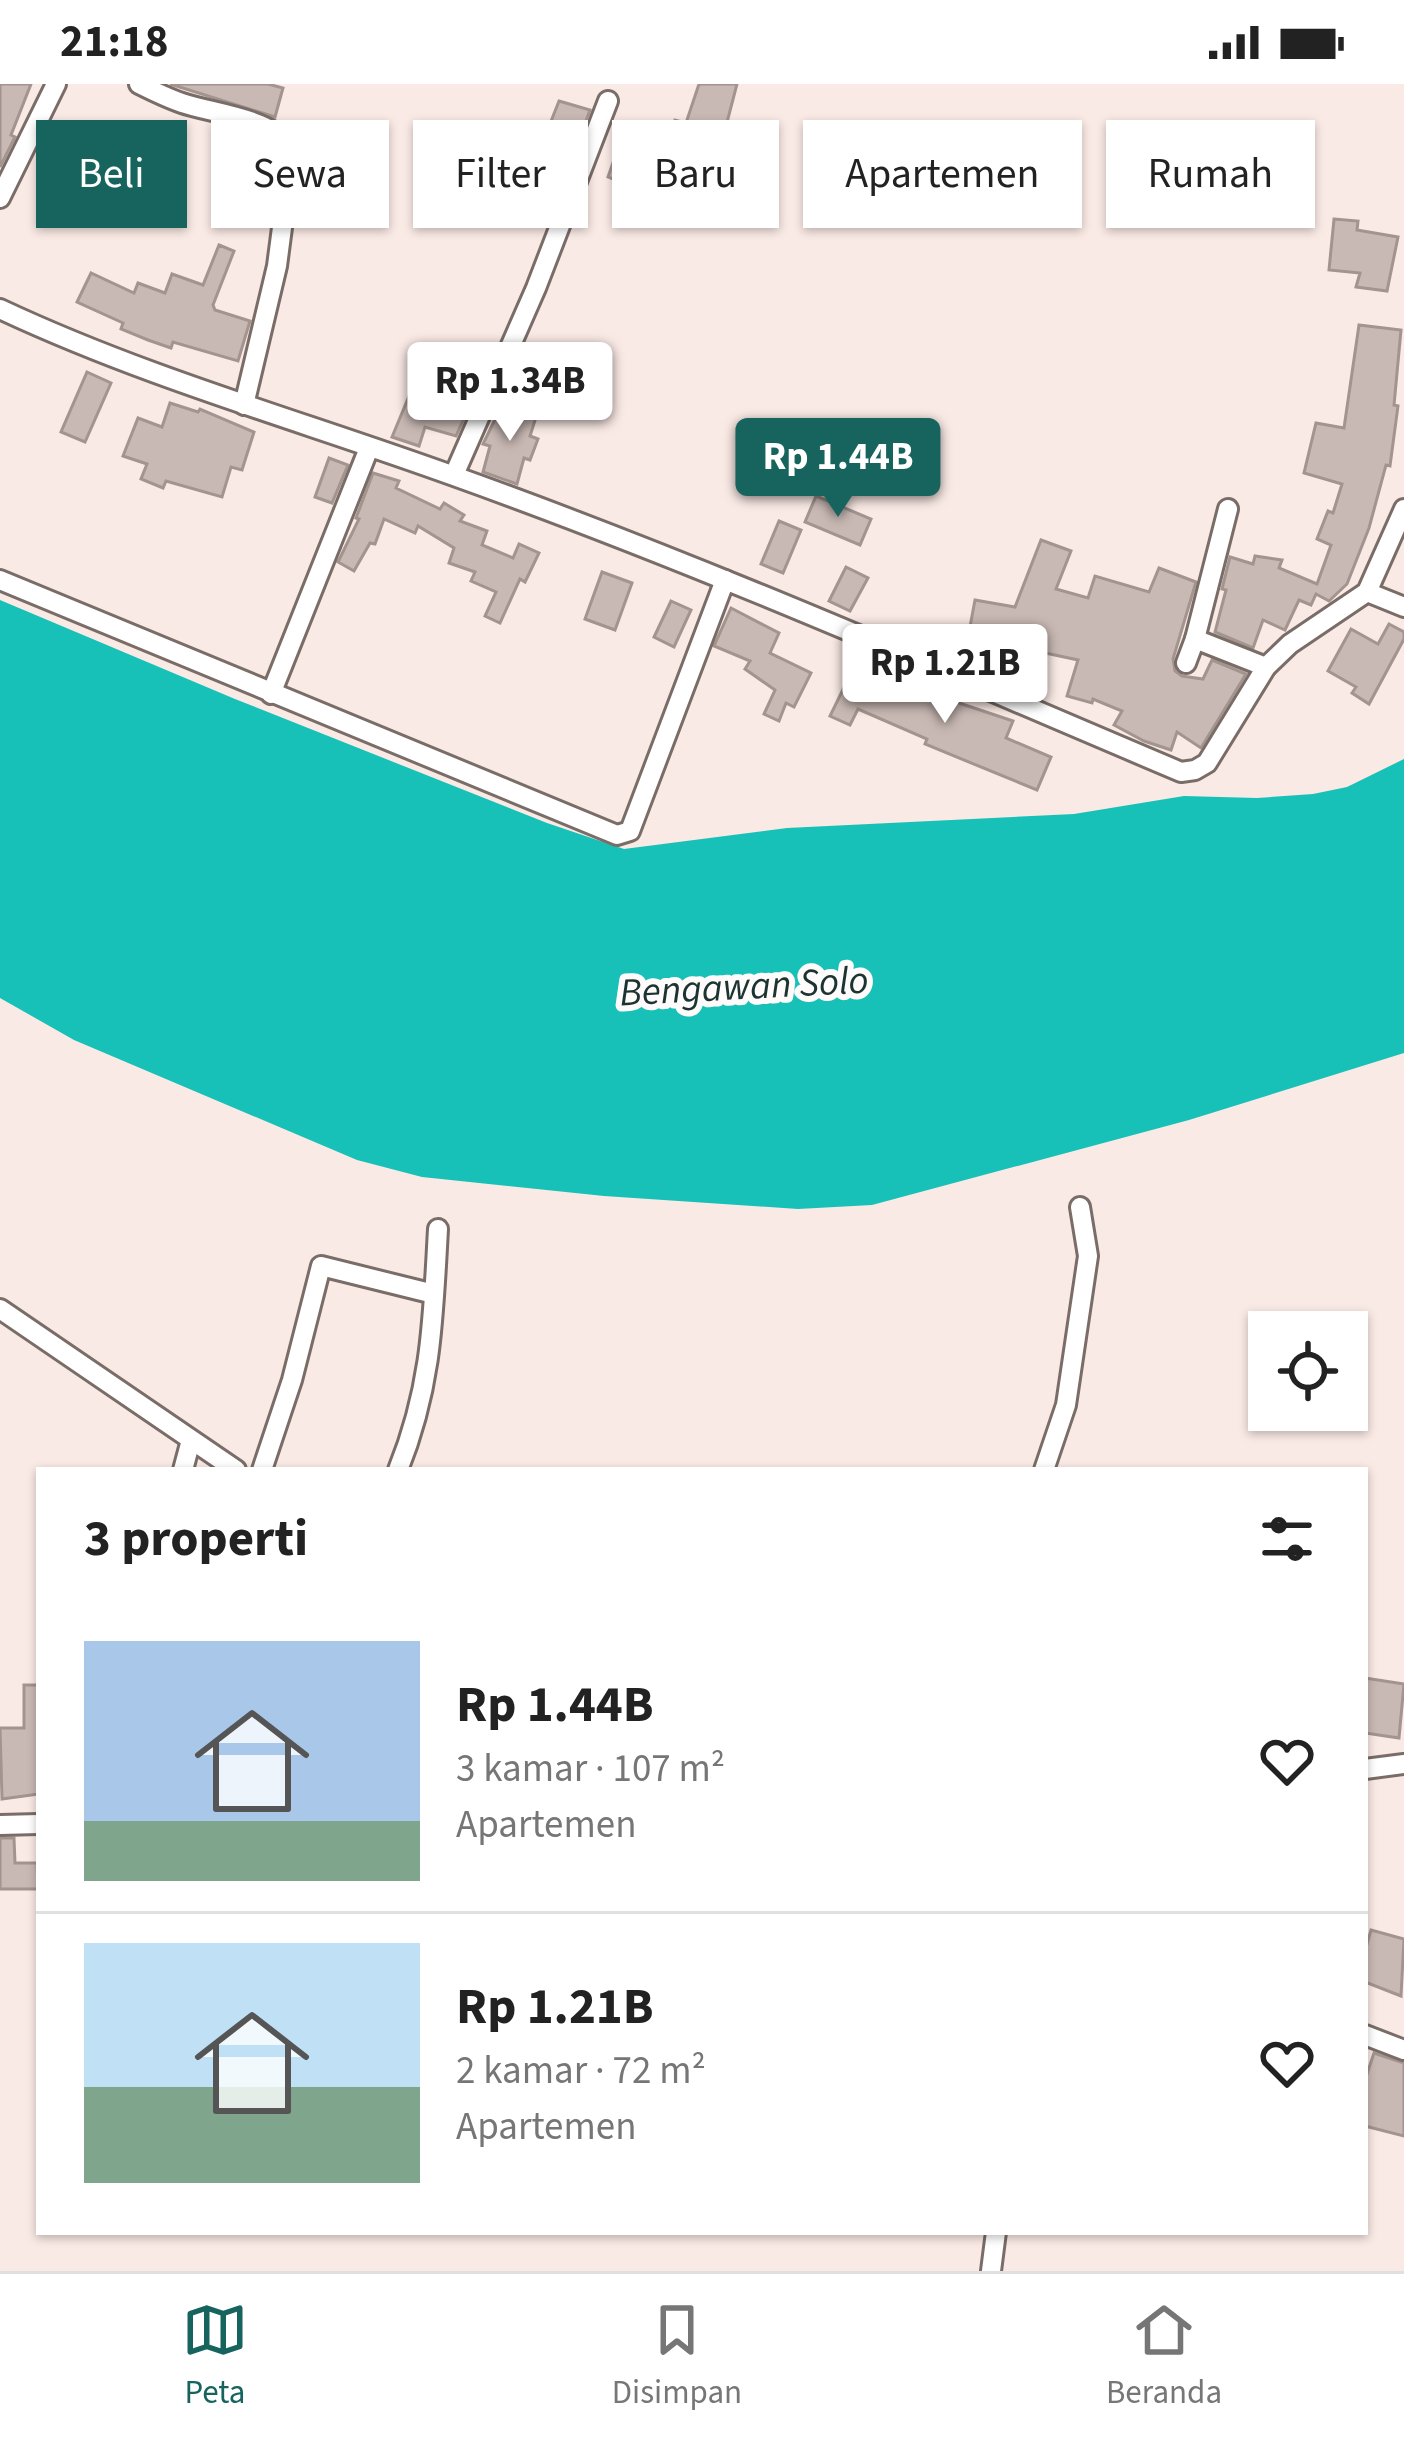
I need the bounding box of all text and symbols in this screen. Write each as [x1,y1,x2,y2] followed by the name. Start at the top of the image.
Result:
[60,10,169,74] text: 21:18
[36,120,187,228] chip: Beli
[211,120,389,228] chip: Sewa
[413,120,588,228] chip: Filter
[612,120,779,228] chip: Baru
[803,120,1082,228] chip: Apartemen
[1106,120,1315,228] chip: Rumah
[386,342,634,444] pin: Rp 1.34B
[434,353,586,409] text: Rp 1.34B
[714,418,962,520] pin: Rp 1.44B
[762,429,914,485] text: Rp 1.44B
[821,624,1069,726] pin: Rp 1.21B
[869,635,1021,691] text: Rp 1.21B
[618,953,870,1021] water label: Bengawan Solo
[1248,1311,1368,1431] map controls
[1248,1311,1368,1431] button: locate
[84,1503,308,1575] text: 3 properti
[1254,1506,1320,1572] icon: filters
[456,1669,654,1741] text: Rp 1.44B
[180,1689,324,1833] icon: home
[1254,1728,1320,1794] icon: heart
[456,1741,725,1797] text: 3 kamar · 107 m²
[456,1797,636,1853] text: Apartemen
[456,1971,654,2043] text: Rp 1.21B
[180,1991,324,2135] icon: home
[1254,2030,1320,2096] icon: heart
[456,2043,706,2099] text: 2 kamar · 72 m²
[456,2099,636,2155] text: Apartemen
[182,2297,248,2416] tab: Peta
[612,2297,742,2416] tab: Disimpan
[1106,2297,1222,2416] tab: Beranda

